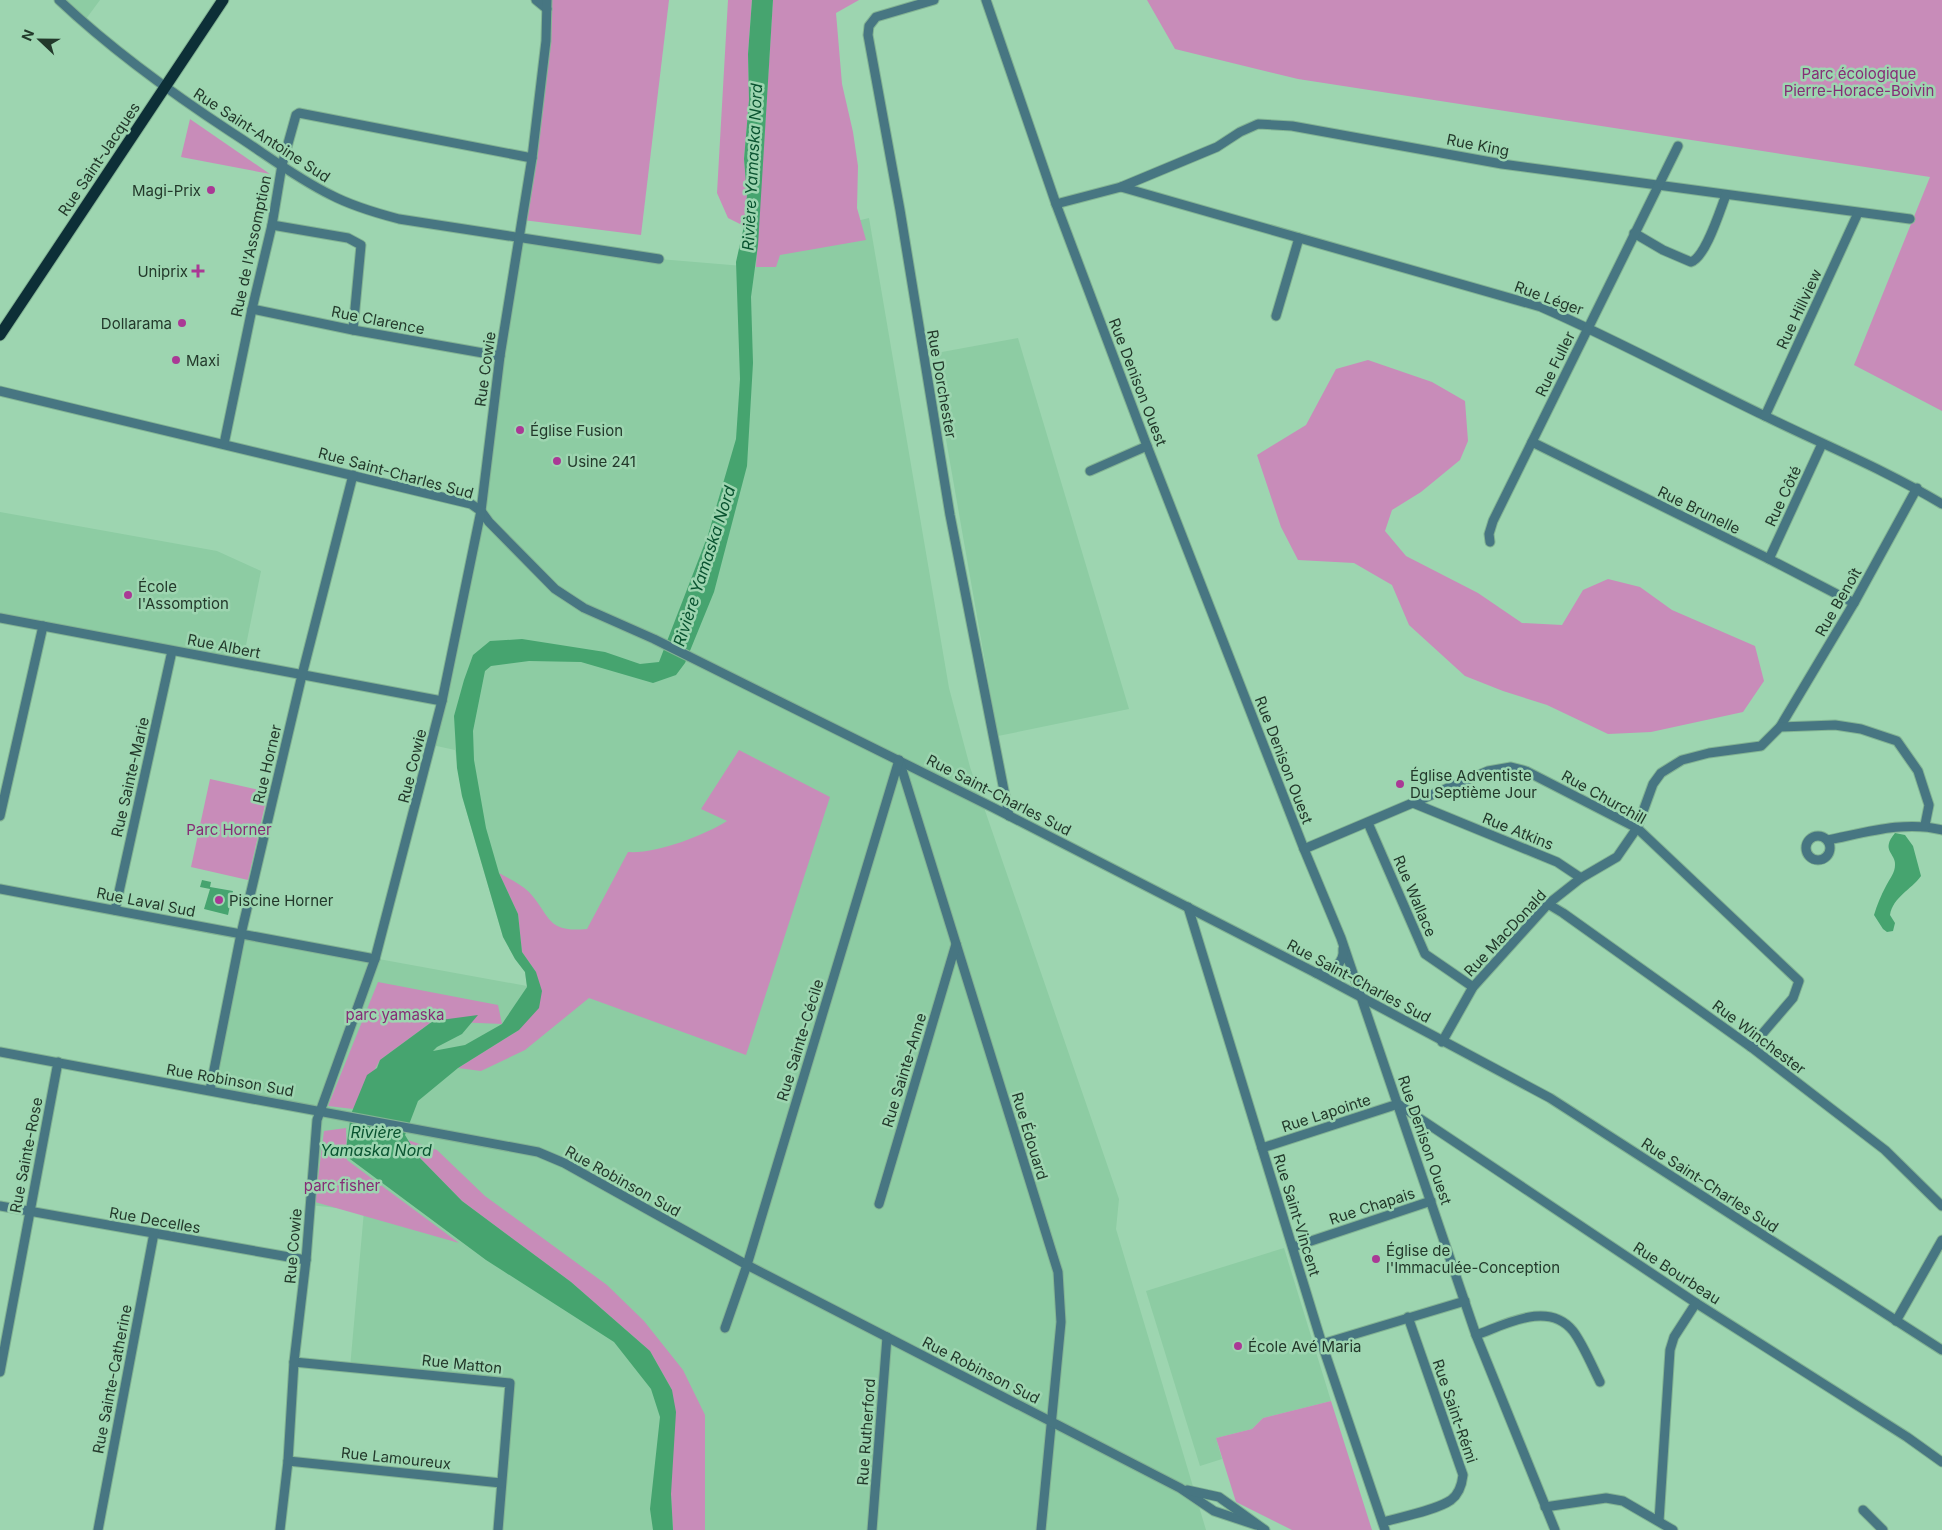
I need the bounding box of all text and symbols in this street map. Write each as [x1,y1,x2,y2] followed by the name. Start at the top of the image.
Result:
[15,15,65,65] north arrow
[18,27,37,43] text: N
[1784,64,1934,100] park label: Parc écologique Pierre-Horace-Boivin
[738,83,766,251] water label: Rivière Yamaska Nord
[190,84,334,186] street label: Rue Saint-Antoine Sud
[54,98,144,220] street label: Rue Saint-Jacques
[1445,130,1511,160] street label: Rue King
[227,173,275,319] street label: Rue de l'Assomption
[132,181,201,200] place label: Magi-Prix
[205,184,217,196] marker: Magi-Prix
[137,262,188,281] place label: Uniprix
[192,265,204,277] marker: Uniprix
[1772,266,1826,352] street label: Rue Hillview
[1512,277,1587,319] street label: Rue Léger
[330,302,426,338] street label: Rue Clarence
[101,314,172,333] place label: Dollarama
[1105,315,1171,449] street label: Rue Denison Ouest
[176,317,188,329] marker: Dollarama
[923,328,961,440] street label: Rue Dorchester
[1531,328,1579,400] street label: Rue Fuller
[470,330,500,408] street label: Rue Cowie
[186,351,220,370] place label: Maxi
[170,354,182,366] marker: Maxi
[530,421,623,440] place label: Église Fusion
[514,424,526,436] marker: Église Fusion
[316,443,476,503] street label: Rue Saint-Charles Sud
[567,452,636,471] place label: Usine 241
[551,455,563,467] marker: Usine 241
[1761,463,1805,529] street label: Rue Côté
[1655,482,1743,538] street label: Rue Brunelle
[669,483,739,649] water label: Rivière Yamaska Nord
[1811,564,1865,640] street label: Rue Benoît
[138,577,229,613] place label: École l'Assomption
[122,589,134,601] marker: École l'Assomption
[186,630,262,662] street label: Rue Albert
[1251,693,1317,827] street label: Rue Denison Ouest
[107,715,153,839] street label: Rue Sainte-Marie
[249,722,285,805] street label: Rue Horner
[394,727,430,805] street label: Rue Cowie
[923,750,1075,840] street label: Rue Saint-Charles Sud
[1410,766,1537,802] place label: Église Adventiste Du Septième Jour
[1558,766,1650,828] street label: Rue Churchill
[1394,778,1406,790] marker: Église Adventiste Du Septième Jour
[1480,808,1556,854] street label: Rue Atkins
[186,820,272,839] park label: Parc Horner
[1389,852,1441,940] street label: Rue Wallace
[95,883,197,921] street label: Rue Laval Sud
[1460,886,1550,980] street label: Rue MacDonald
[229,891,334,910] place label: Piscine Horner
[213,894,225,906] marker: Piscine Horner
[1284,935,1434,1027] street label: Rue Saint-Charles Sud
[772,977,828,1103] street label: Rue Sainte-Cécile
[1709,996,1810,1079] street label: Rue Winchester
[346,1005,444,1024] park label: parc yamaska
[878,1010,930,1130] street label: Rue Sainte-Anne
[165,1059,295,1101] street label: Rue Robinson Sud
[1394,1073,1456,1207] street label: Rue Denison Ouest
[1008,1090,1052,1182] street label: Rue Édouard
[1279,1090,1373,1136] street label: Rue Lapointe
[5,1096,47,1214] street label: Rue Sainte-Rose
[320,1122,432,1160] water label: Rivière Yamaska Nord
[1638,1133,1782,1237] street label: Rue Saint-Charles Sud
[562,1141,684,1221] street label: Rue Robinson Sud
[1269,1152,1325,1278] street label: Rue Saint-Vincent
[304,1176,381,1195] park label: parc fisher
[1327,1183,1417,1229] street label: Rue Chapais
[108,1203,202,1237] street label: Rue Decelles
[280,1207,306,1285] street label: Rue Cowie
[1630,1238,1724,1308] street label: Rue Bourbeau
[1386,1241,1560,1277] place label: Église de l'Immaculée-Conception
[1370,1253,1382,1265] marker: Église de l'Immaculée-Conception
[88,1303,136,1455] street label: Rue Sainte-Catherine
[919,1332,1043,1408] street label: Rue Robinson Sud
[1248,1337,1362,1356] place label: École Avé Maria
[1232,1340,1244,1352] marker: École Avé Maria
[421,1350,503,1378] street label: Rue Matton
[1428,1357,1482,1465] street label: Rue Saint-Rémi
[853,1378,879,1486] street label: Rue Rutherford
[340,1443,452,1473] street label: Rue Lamoureux

